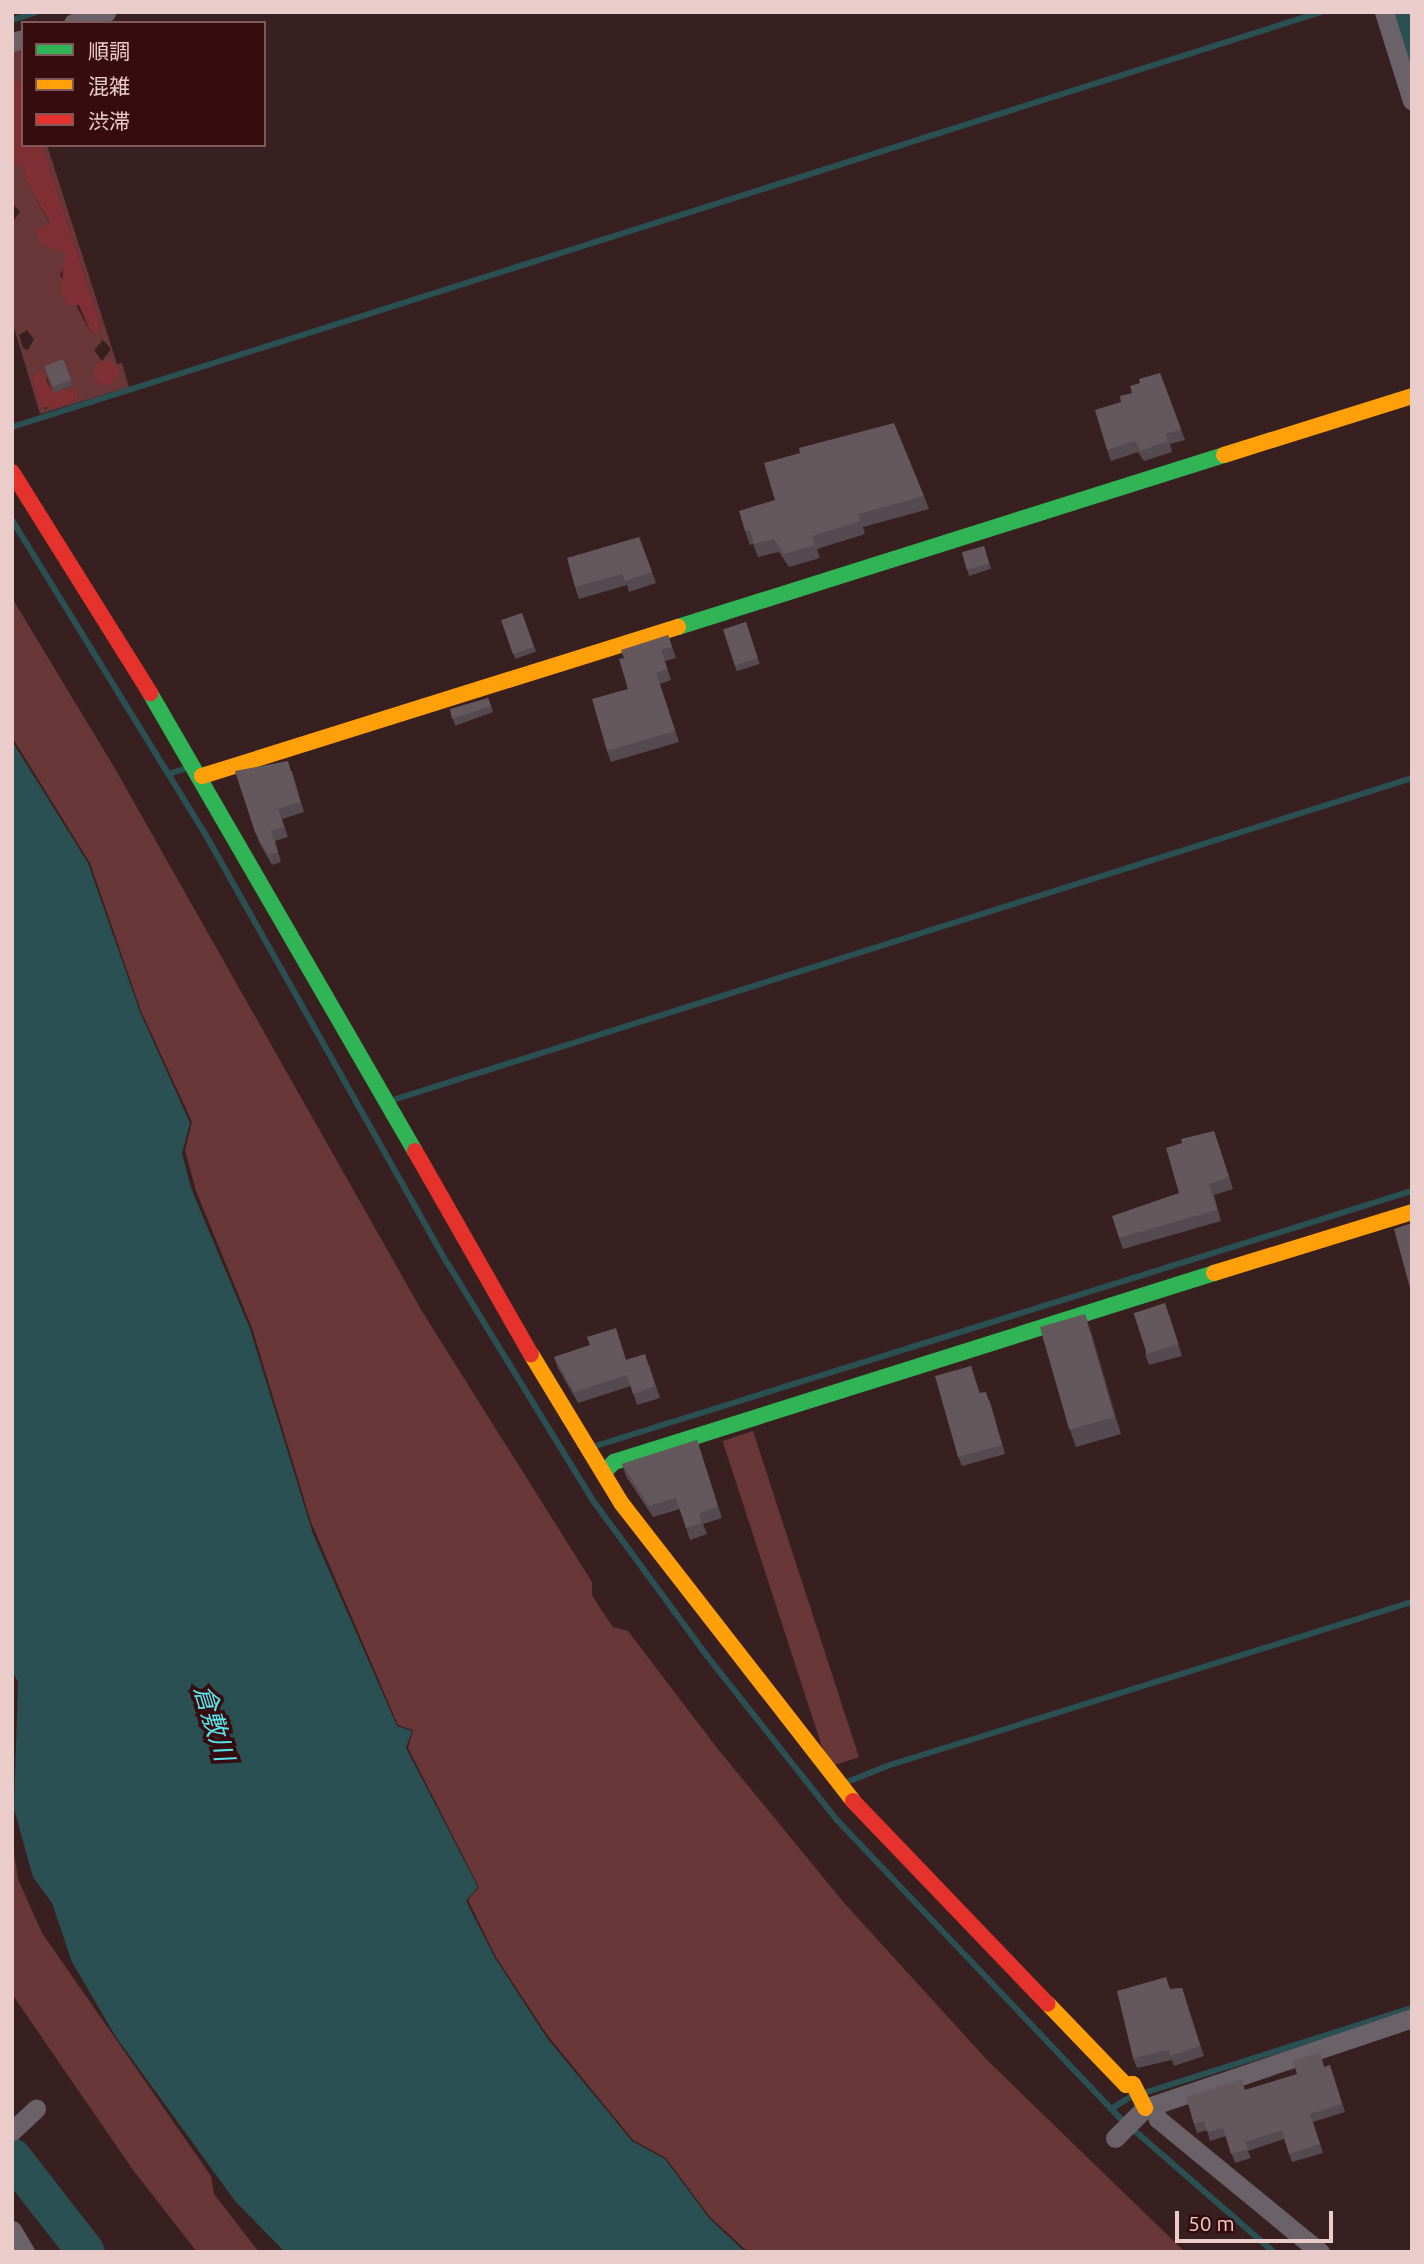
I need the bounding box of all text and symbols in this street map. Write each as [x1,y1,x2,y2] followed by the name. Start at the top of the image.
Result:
[21,21,266,147] legend
[88,39,130,63] text: 順調
[88,74,130,98] text: 混雑
[88,109,130,133] text: 渋滞
[188,1681,240,1765] water label: 倉敷川
[1179,2198,1336,2242] scale bar
[1188,2211,1235,2235] text: 50 m

